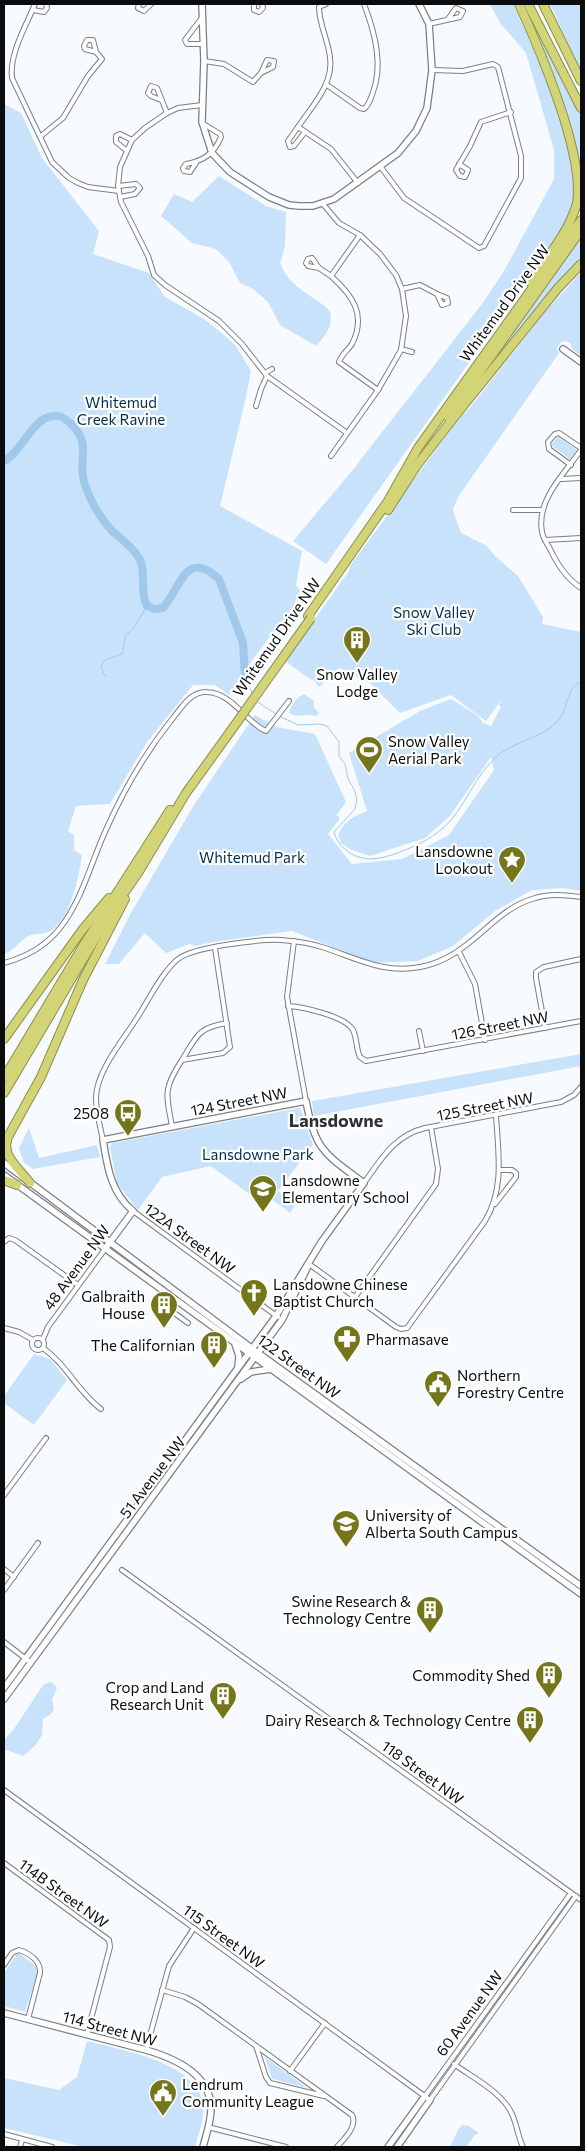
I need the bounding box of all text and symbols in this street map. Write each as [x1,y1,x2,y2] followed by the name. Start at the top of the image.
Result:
[455,241,553,365] street label: Whitemud Drive NW
[77,393,165,428] park label: Whitemud Creek Ravine
[228,574,324,700] street label: Whitemud Drive NW
[393,603,475,638] park label: Snow Valley Ski Club
[342,625,372,664] building icon: Snow Valley Lodge
[316,665,398,700] place label: Snow Valley Lodge
[388,732,470,767] place label: Snow Valley Aerial Park
[354,735,384,774] sports icon: Snow Valley Aerial Park
[415,842,493,877] place label: Lansdowne Lookout
[497,845,527,884] place icon: Lansdowne Lookout
[199,848,305,866] park label: Whitemud Park
[450,1007,550,1043] street label: 126 Street NW
[189,1083,289,1119] street label: 124 Street NW
[435,1088,535,1124] street label: 125 Street NW
[113,1098,143,1137] bus stop icon: 2508
[73,1104,109,1122] place label: 2508
[289,1109,383,1131] district label: Lansdowne
[202,1145,314,1163] park label: Lansdowne Park
[282,1171,409,1206] place label: Lansdowne Elementary School
[248,1174,278,1213] school or university icon: Lansdowne Elementary School
[141,1199,239,1277] street label: 122A Street NW
[39,1221,113,1313] street label: 48 Avenue NW
[273,1275,408,1310] place label: Lansdowne Chinese Baptist Church
[239,1278,269,1317] church icon: Lansdowne Chinese Baptist Church
[81,1287,145,1322] place label: Galbraith House
[149,1290,179,1329] building icon: Galbraith House
[332,1324,362,1363] pharmacy icon: Pharmasave
[199,1330,229,1369] building icon: The Californian
[254,1330,344,1402] street label: 122 Street NW
[366,1330,449,1348] place label: Pharmasave
[91,1336,195,1354] place label: The Californian
[457,1366,564,1401] place label: Northern Forestry Centre
[423,1369,453,1408] public building icon: Northern Forestry Centre
[116,1433,188,1521] street label: 51 Avenue NW
[365,1506,518,1541] place label: University of Alberta South Campus
[331,1509,361,1548] school or university icon: University of Alberta South Campus
[283,1592,411,1627] place label: Swine Research & Technology Centre
[415,1595,445,1634] building icon: Swine Research & Technology Centre
[534,1660,564,1699] building icon: Commodity Shed
[412,1666,530,1684] place label: Commodity Shed
[106,1678,204,1713] place label: Crop and Land Research Unit
[208,1681,238,1720] building icon: Crop and Land Research Unit
[515,1705,545,1744] building icon: Dairy Research & Technology Centre
[265,1711,511,1729] place label: Dairy Research & Technology Centre
[379,1736,467,1808] street label: 118 Street NW
[16,1854,112,1932] street label: 114B Street NW
[180,1900,268,1972] street label: 115 Street NW
[432,1967,506,2059] street label: 60 Avenue NW
[61,2007,159,2049] street label: 114 Street NW
[182,2075,314,2110] place label: Lendrum Community League
[148,2078,178,2117] public building icon: Lendrum Community League

